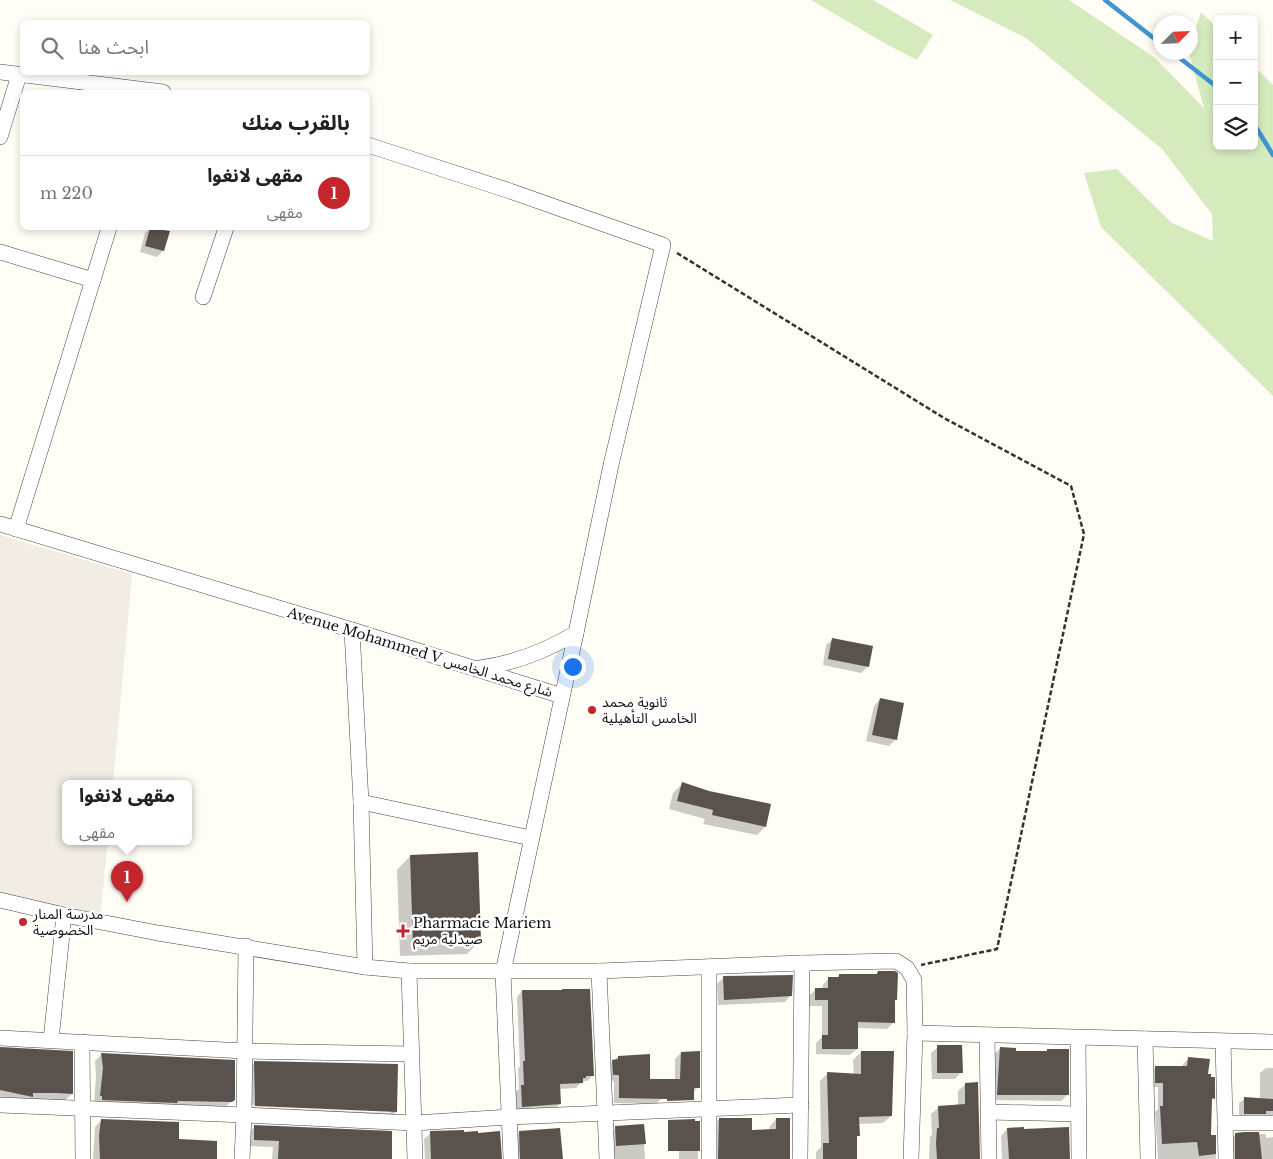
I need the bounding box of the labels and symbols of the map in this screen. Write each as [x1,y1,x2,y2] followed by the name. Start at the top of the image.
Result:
[1153,15,1198,60] north arrow
[284,603,555,703] street label: Avenue Mohammed V شارع محمد الخامس
[560,654,586,680] your location
[602,693,697,727] place label: ثانوية محمد الخامس التأهيلية
[586,704,598,716] marker: ثانوية محمد الخامس التأهيلية
[111,861,143,902] pin: 1
[32,905,103,939] place label: مدرسة المنار الخصوصية
[413,914,551,950] place label: Pharmacie Mariem صيدلية مريم
[17,916,29,928] marker: مدرسة المنار الخصوصية
[397,925,409,937] marker: Pharmacie Mariem صيدلية مريم

